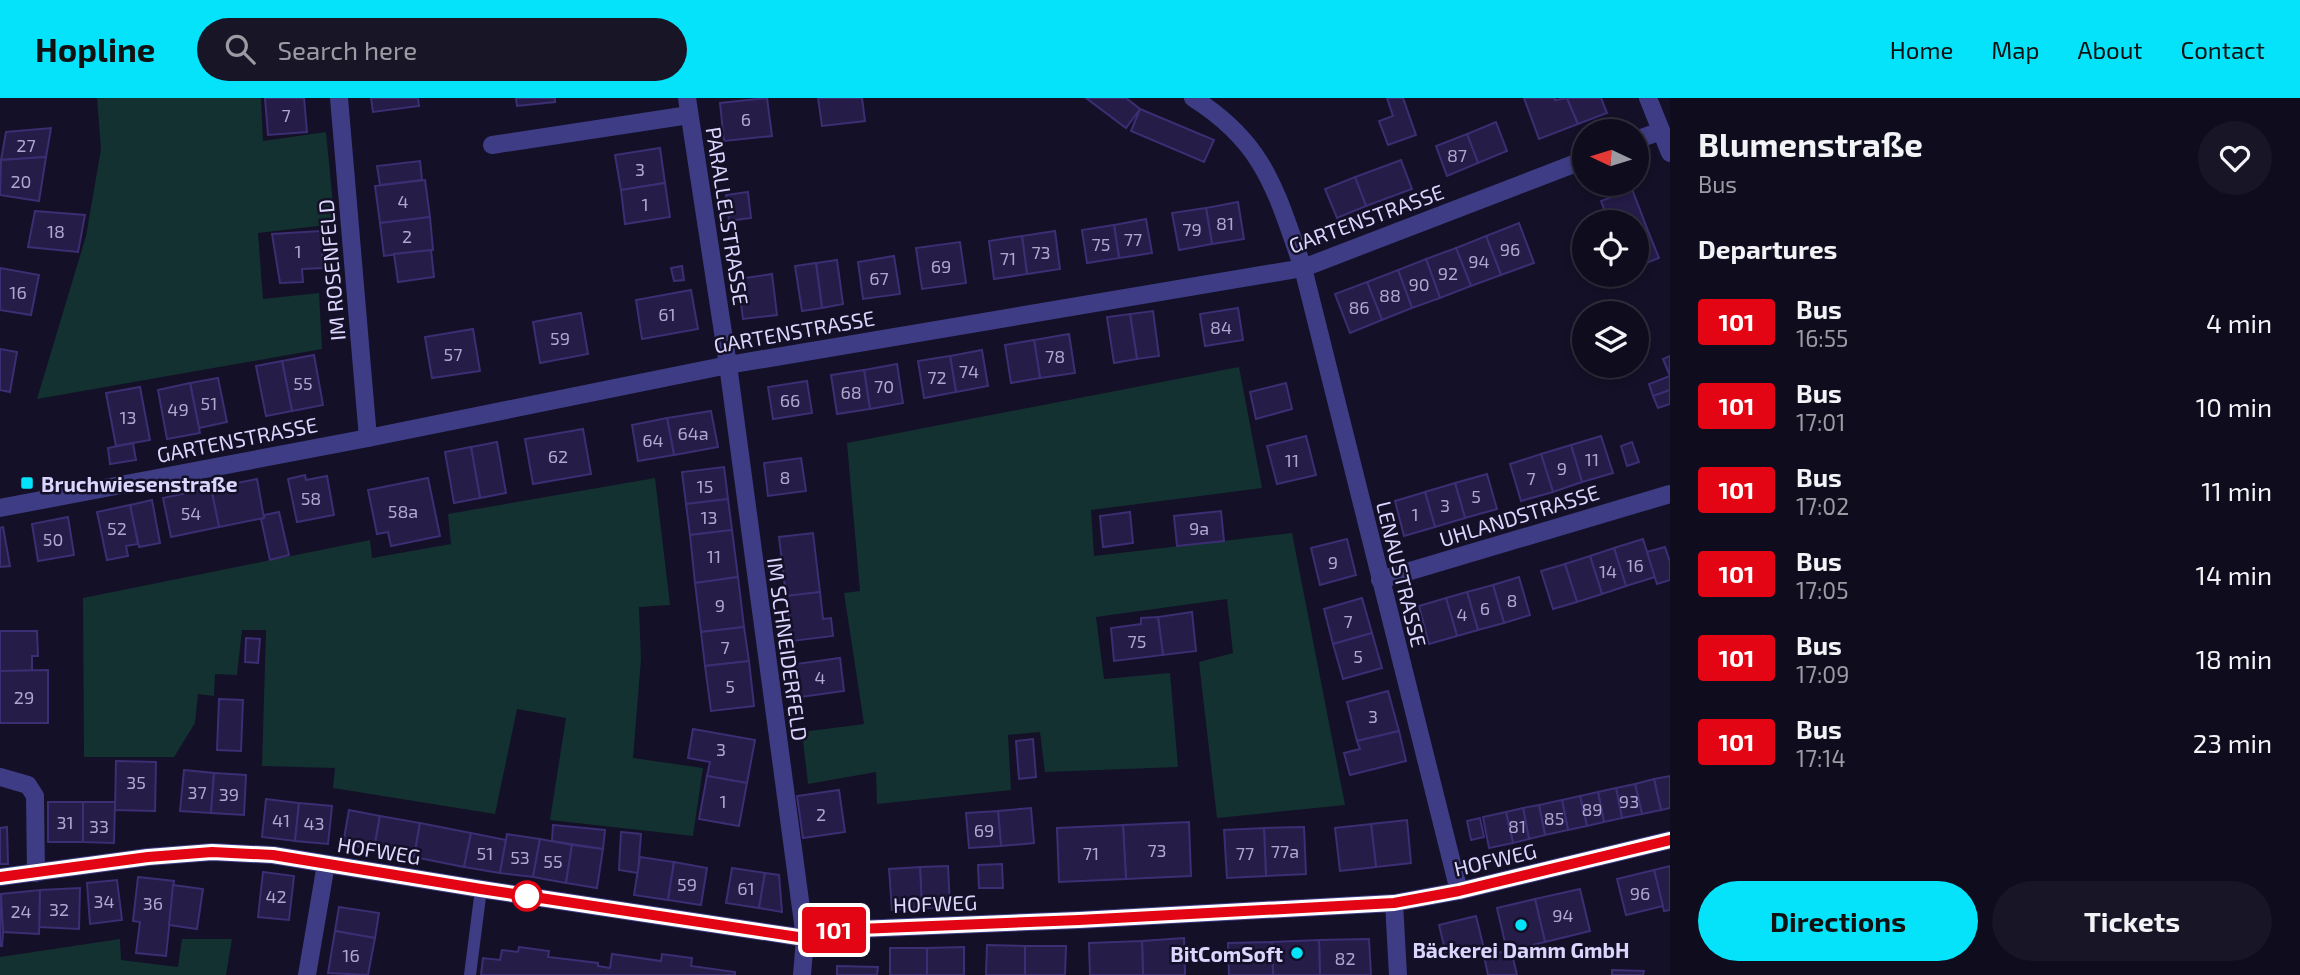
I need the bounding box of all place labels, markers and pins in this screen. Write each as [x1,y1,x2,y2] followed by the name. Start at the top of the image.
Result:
[41,471,238,496] place label: Bruchwiesenstraße
[19,475,35,491] marker: Bruchwiesenstraße
[512,881,542,911] unlabelled marker
[1513,917,1529,933] marker: Bäckerei Damm GmbH
[1412,937,1630,962] place label: Bäckerei Damm GmbH
[1170,941,1283,966] place label: BitComSoft
[1289,945,1305,961] marker: BitComSoft

